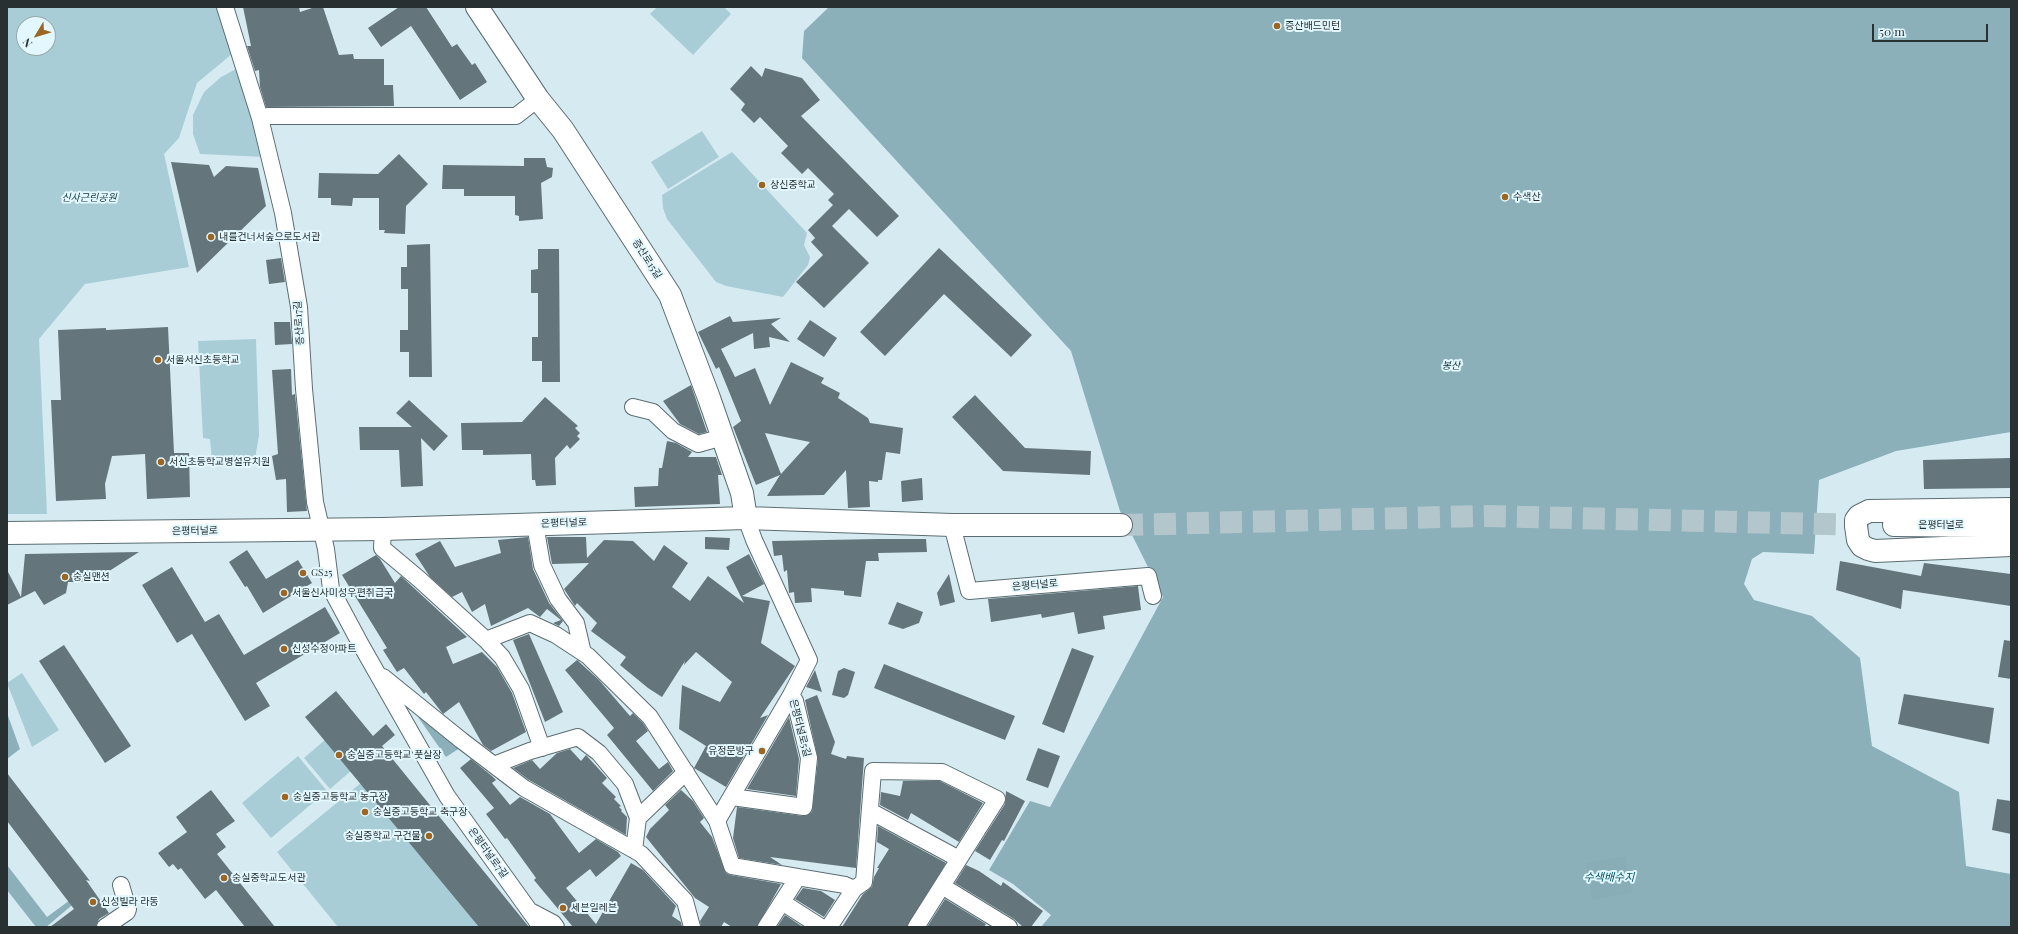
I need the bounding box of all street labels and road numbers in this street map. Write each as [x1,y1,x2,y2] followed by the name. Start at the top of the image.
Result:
[630,237,664,281] street label: 증산로15길
[291,300,307,346] street label: 증산로17길
[541,516,587,530] street label: 은평터널로
[1918,519,1964,531] street label: 은평터널로
[172,525,218,537] street label: 은평터널로
[1012,577,1058,593] street label: 은평터널로
[787,698,813,758] street label: 은평터널로5길
[466,826,510,880] street label: 은평터널로7길

